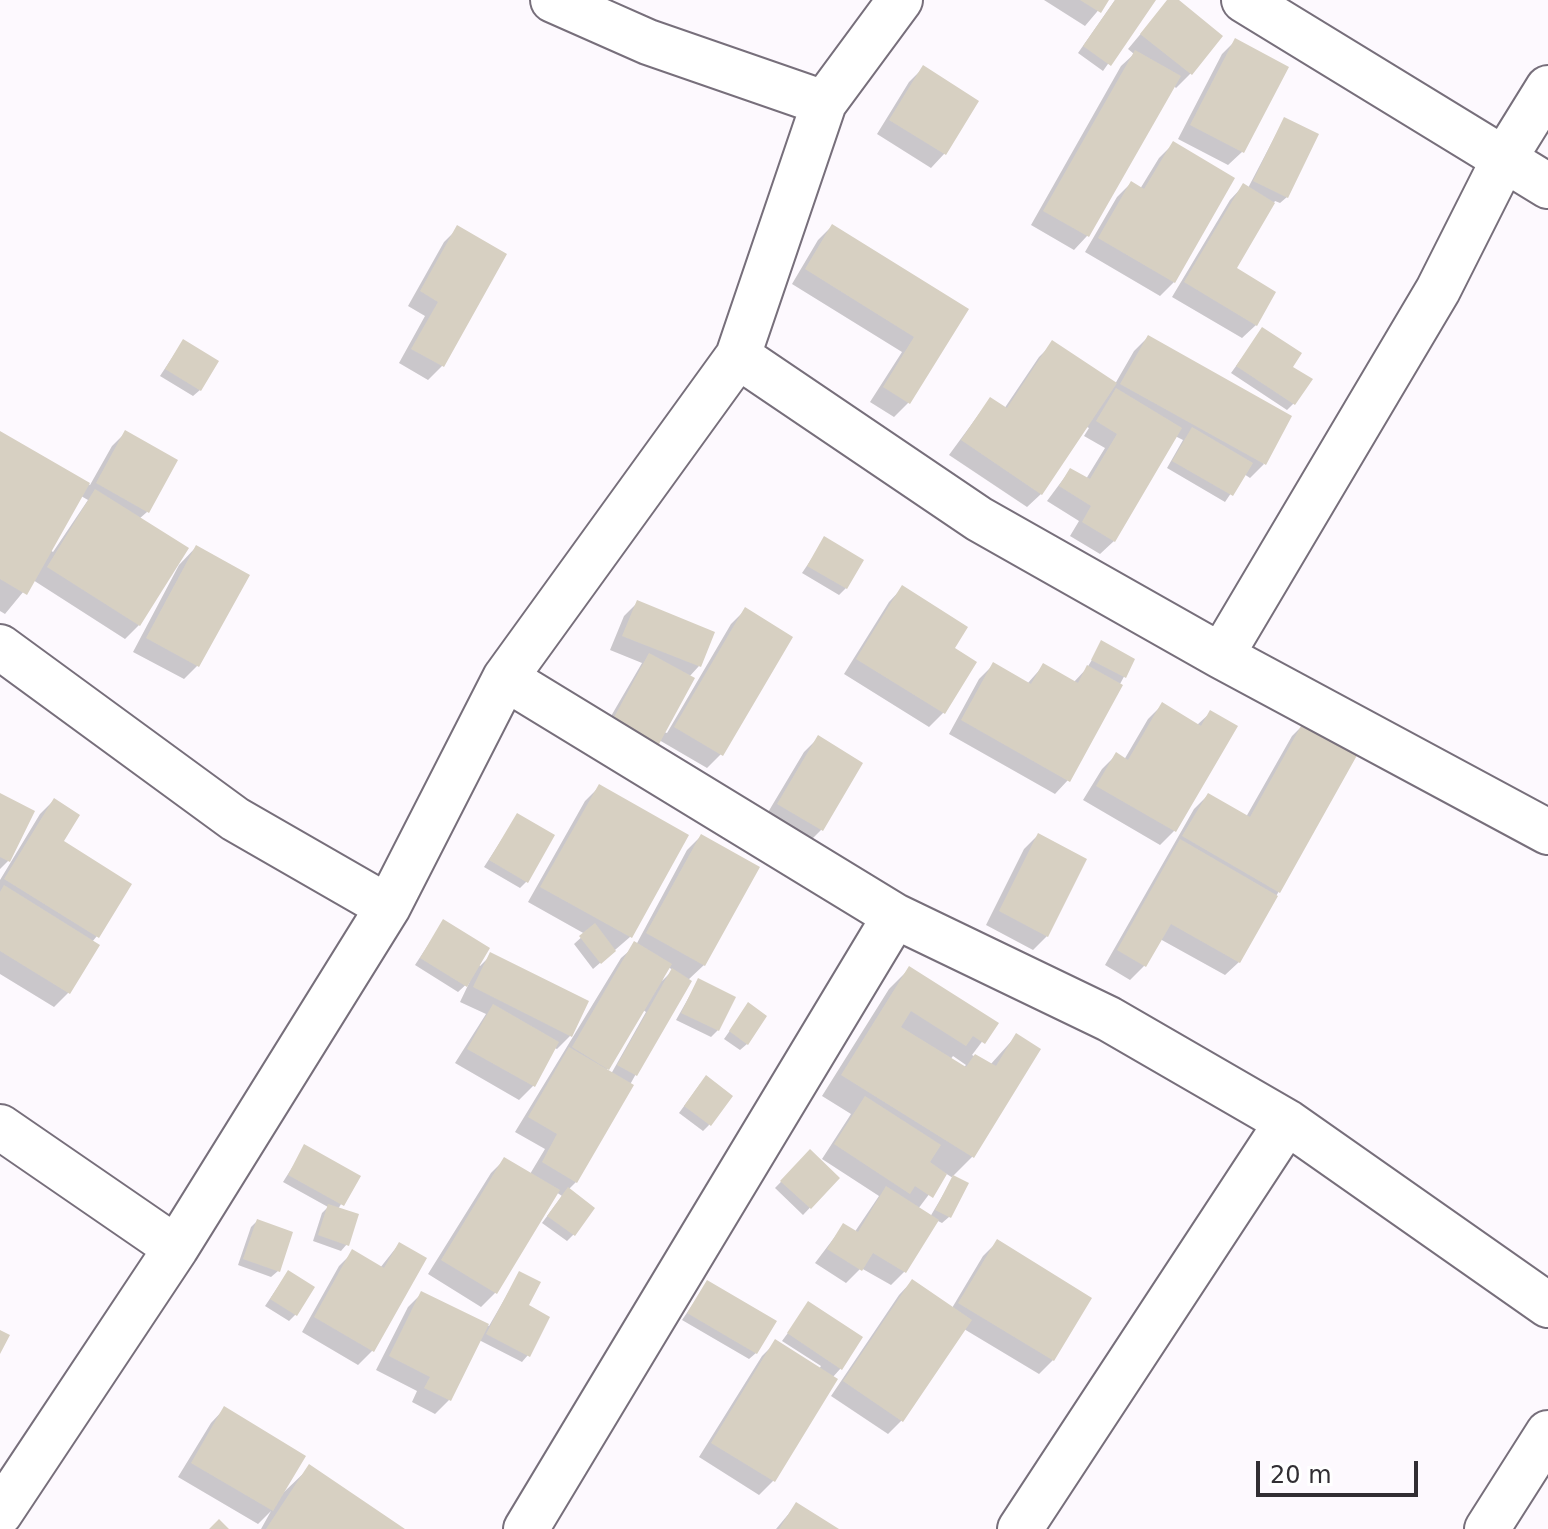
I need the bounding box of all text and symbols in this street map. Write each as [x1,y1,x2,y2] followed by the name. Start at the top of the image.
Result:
[1260,1445,1422,1495] scale bar
[1270,1461,1332,1489] text: 20 m

